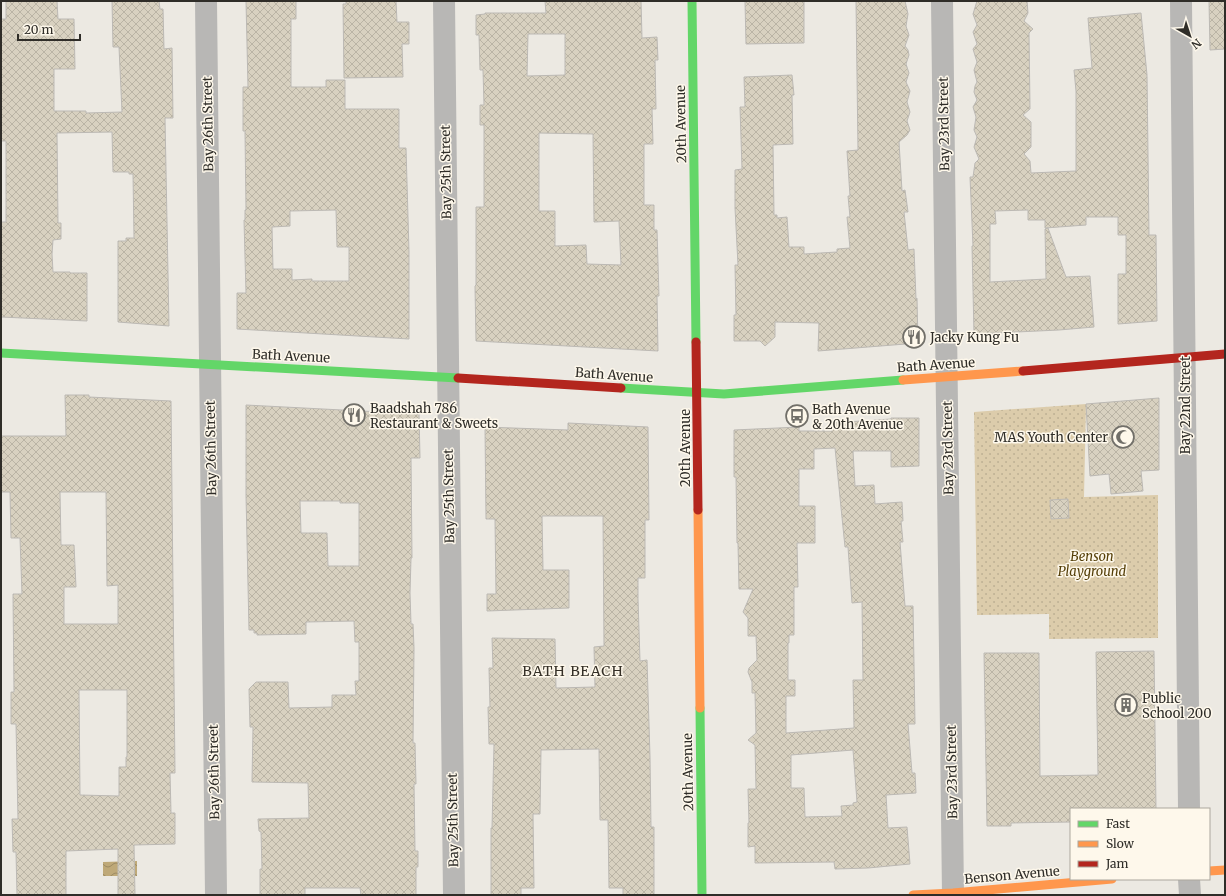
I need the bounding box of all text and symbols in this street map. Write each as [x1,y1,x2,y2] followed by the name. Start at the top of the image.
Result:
[18,16,80,42] scale bar
[1170,16,1210,56] north arrow
[24,22,53,37] text: 20 m
[1188,36,1204,52] text: N
[199,76,217,172] street label: Bay 26th Street
[935,77,953,171] street label: Bay 23rd Street
[672,85,690,163] street label: 20th Avenue
[437,125,455,219] street label: Bay 25th Street
[901,324,927,350] restaurant icon: Jacky Kung Fu
[929,329,1019,346] place label: Jacky Kung Fu
[252,345,331,367] street label: Bath Avenue
[896,354,976,376] street label: Bath Avenue
[1177,356,1194,454] street label: Bay 22nd Street
[574,364,654,386] street label: Bath Avenue
[202,400,220,496] street label: Bay 26th Street
[370,400,498,432] place label: Baadshah 786 Restaurant & Sweets
[812,401,903,433] place label: Bath Avenue & 20th Avenue
[939,401,957,495] street label: Bay 23rd Street
[341,402,367,428] restaurant icon: Baadshah 786 Restaurant & Sweets
[784,403,810,429] bus stop icon: Bath Avenue & 20th Avenue
[677,409,694,487] street label: 20th Avenue
[1110,424,1136,450] mosque icon: MAS Youth Center
[994,429,1108,446] place label: MAS Youth Center
[440,449,458,543] street label: Bay 25th Street
[1058,548,1127,580] park label: Benson Playground
[522,662,624,680] district label: BATH BEACH
[1142,690,1212,722] place label: Public School 200
[1113,692,1139,718] building icon: Public School 200
[205,724,223,820] street label: Bay 26th Street
[943,725,961,819] street label: Bay 23rd Street
[679,733,697,811] street label: 20th Avenue
[444,773,462,867] street label: Bay 25th Street
[1070,808,1210,880] legend
[1106,816,1130,831] text: Fast
[1106,836,1135,851] text: Slow
[1105,856,1129,871] text: Jam
[964,862,1061,888] street label: Benson Avenue

